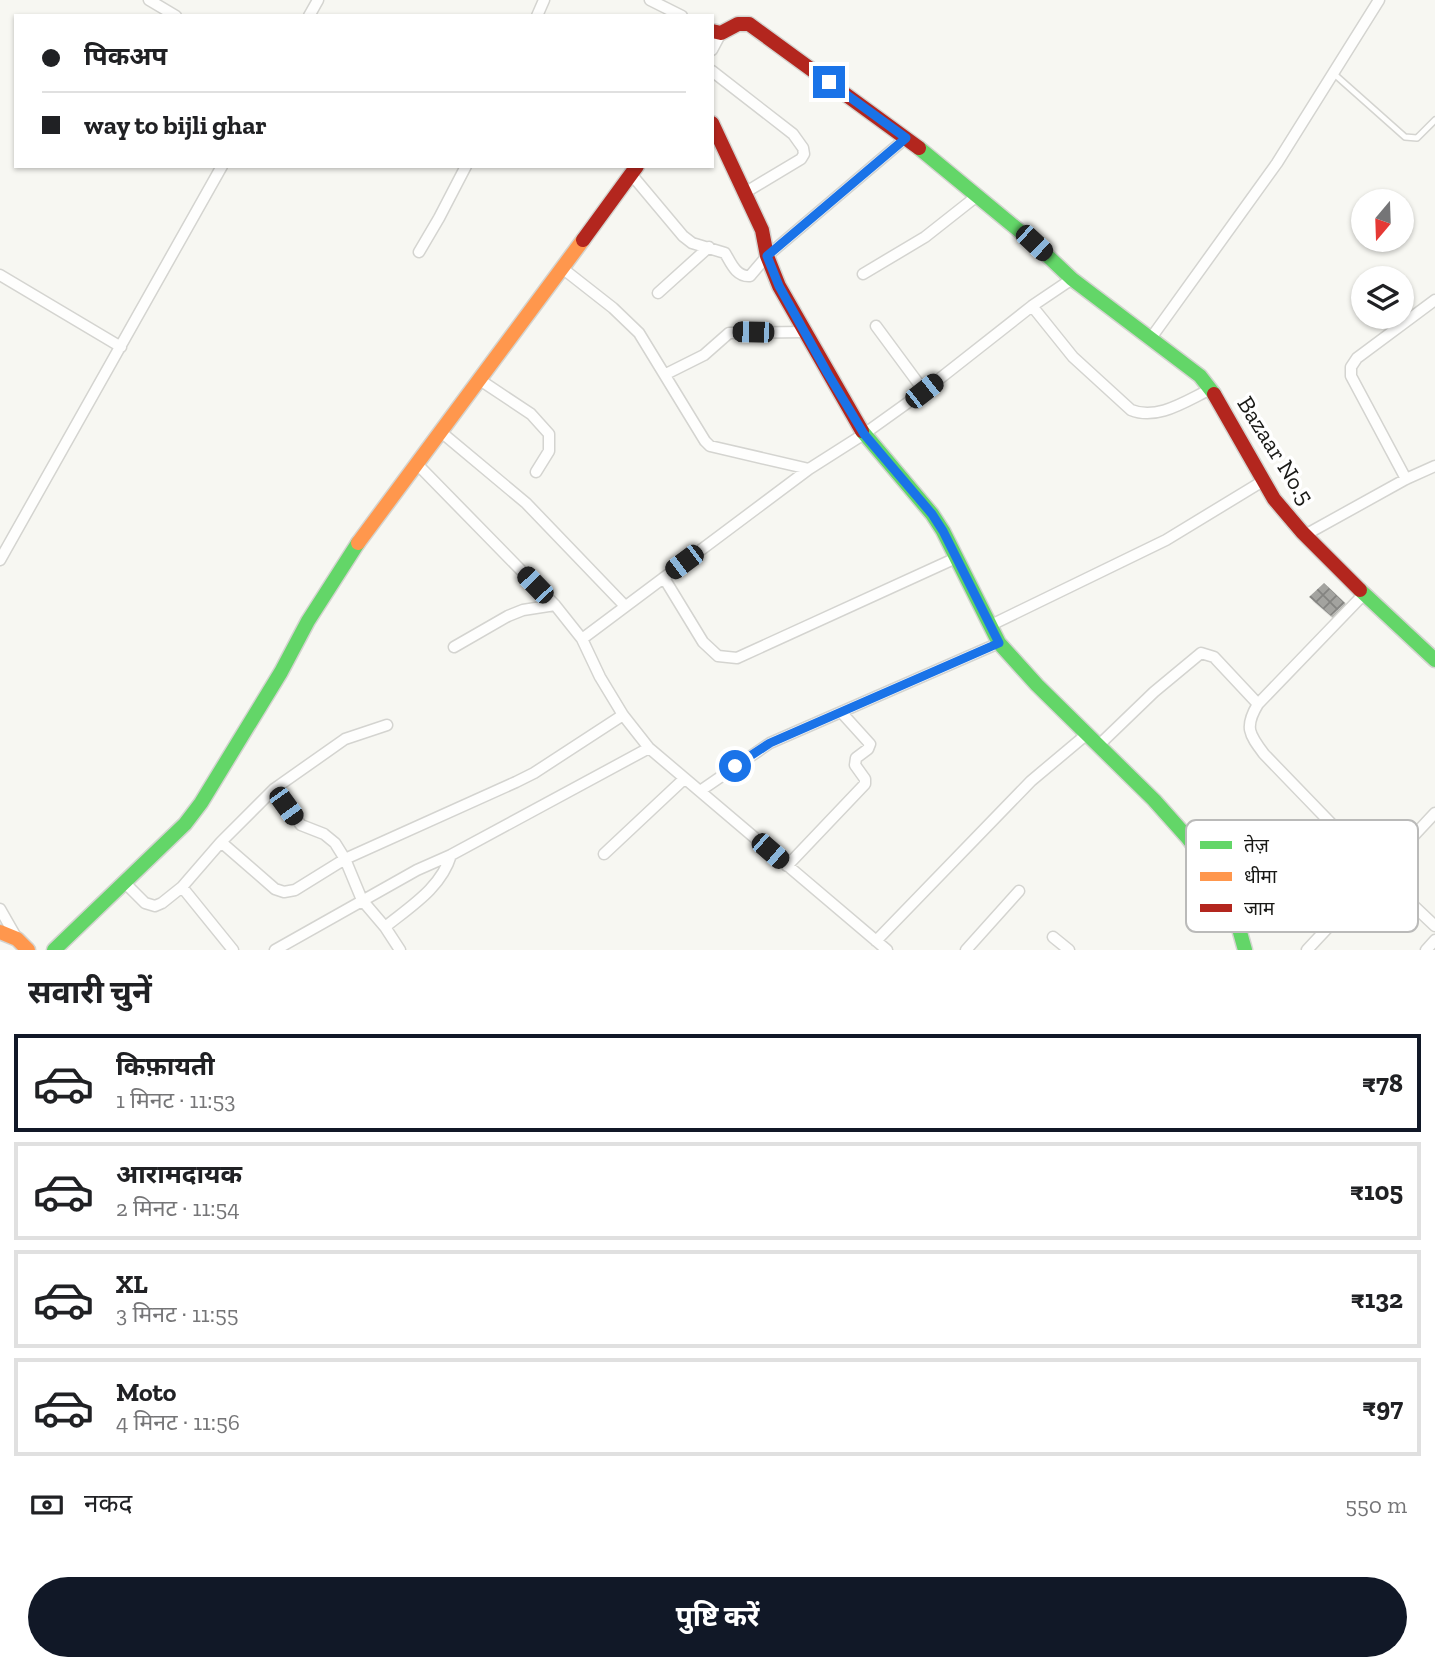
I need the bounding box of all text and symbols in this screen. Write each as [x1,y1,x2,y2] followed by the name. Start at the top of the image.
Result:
[84,40,167,72] text: पिकअप
[813,66,845,98] route end
[84,109,267,141] text: way to bijli ghar
[1351,189,1414,252] north arrow
[1351,189,1414,329] map controls
[1012,221,1057,265] car
[1351,266,1414,329] button: layers
[732,321,775,343] car
[901,370,948,412] car
[1231,391,1321,509] street label: Bazaar No.5
[661,541,708,583] car
[513,563,558,607] car
[719,750,751,782] route start
[266,783,307,829] car
[1186,820,1418,932] legend
[748,829,793,873] car
[1244,834,1270,857] text: तेज़
[1244,865,1278,888] text: धीमा
[1244,897,1275,920] text: जाम
[28,973,152,1011] text: सवारी चुनें
[116,1050,215,1082] text: किफ़ायती
[32,1052,95,1115] icon: car
[1362,1067,1403,1099] text: ₹78
[116,1086,236,1114] text: 1 मिनट · 11:53
[116,1158,242,1190] text: आरामदायक
[32,1160,95,1223] icon: car
[1350,1175,1403,1207] text: ₹105
[116,1194,240,1222] text: 2 मिनट · 11:54
[32,1268,95,1331] icon: car
[116,1268,148,1300] text: XL
[1351,1283,1403,1315] text: ₹132
[116,1300,238,1328] text: 3 मिनट · 11:55
[32,1376,95,1439] icon: car
[116,1376,176,1408] text: Moto
[1362,1391,1403,1423] text: ₹97
[116,1408,240,1436] text: 4 मिनट · 11:56
[28,1486,66,1524] icon: cash
[84,1487,132,1519] text: नकद
[1345,1491,1407,1519] text: 550 m
[28,1577,1407,1657] button: पुष्टि करें

